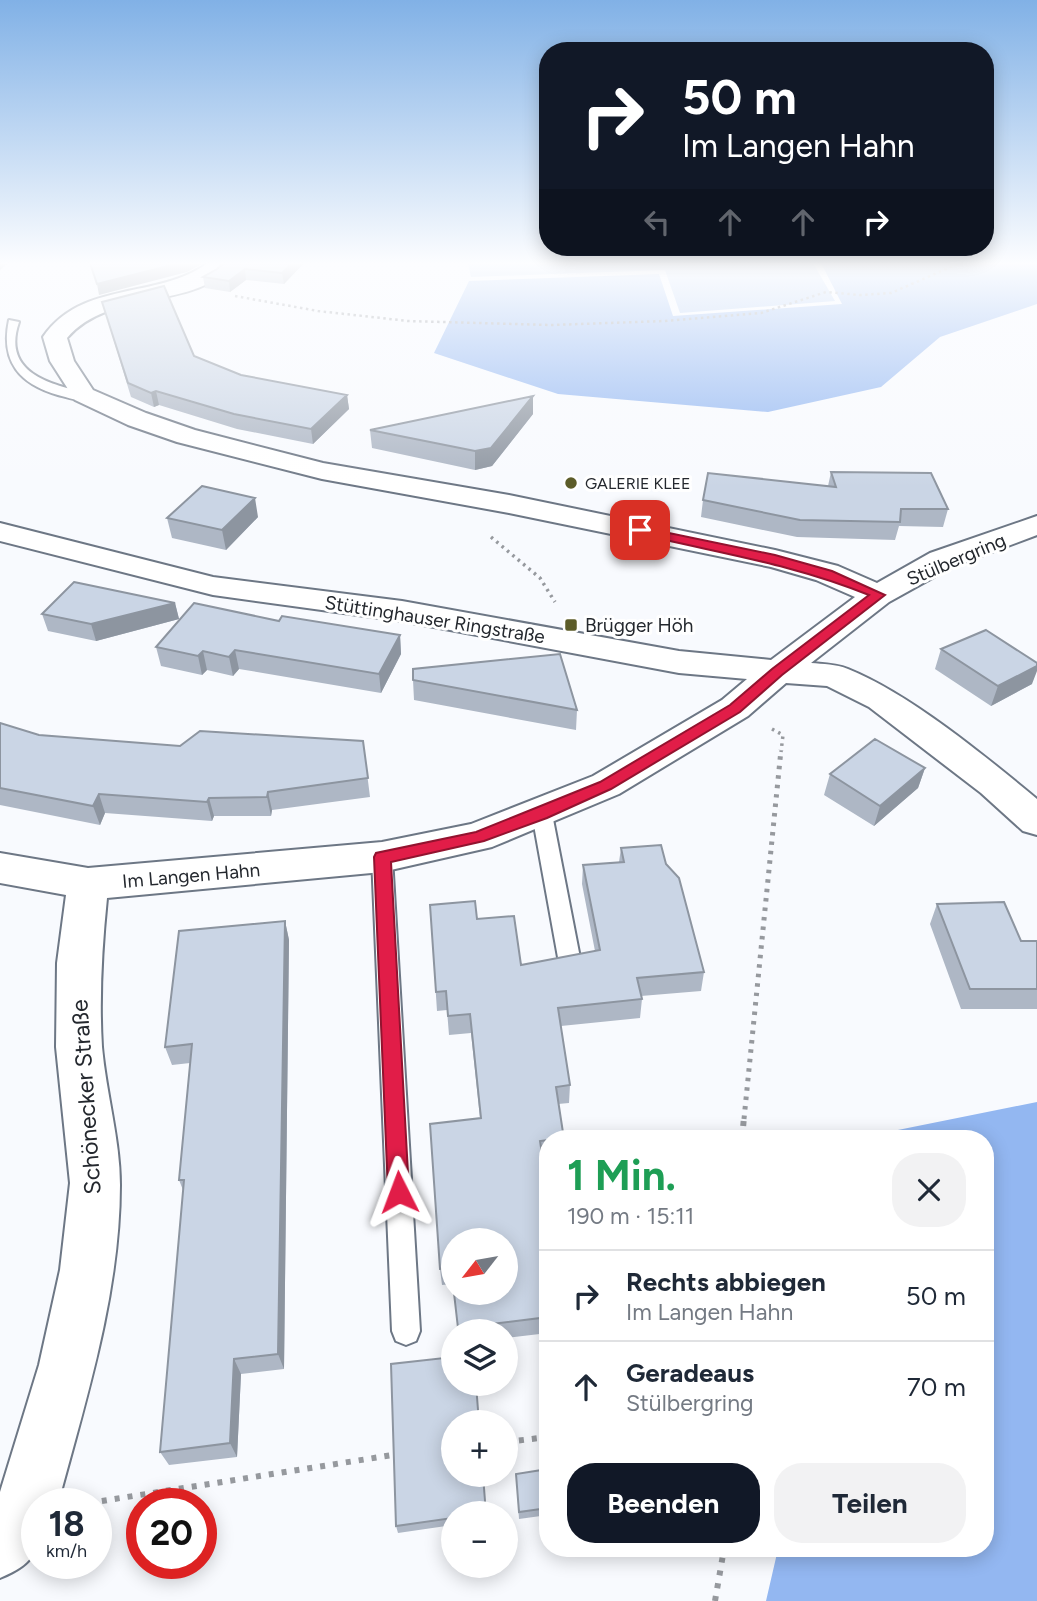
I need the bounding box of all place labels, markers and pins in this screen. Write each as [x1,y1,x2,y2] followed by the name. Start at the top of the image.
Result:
[585,474,690,493] place label: GALERIE KLEE
[563,475,579,491] marker: GALERIE KLEE
[610,500,670,560] pin
[585,614,693,637] place label: Brügger Höh
[563,617,579,633] marker: Brügger Höh

